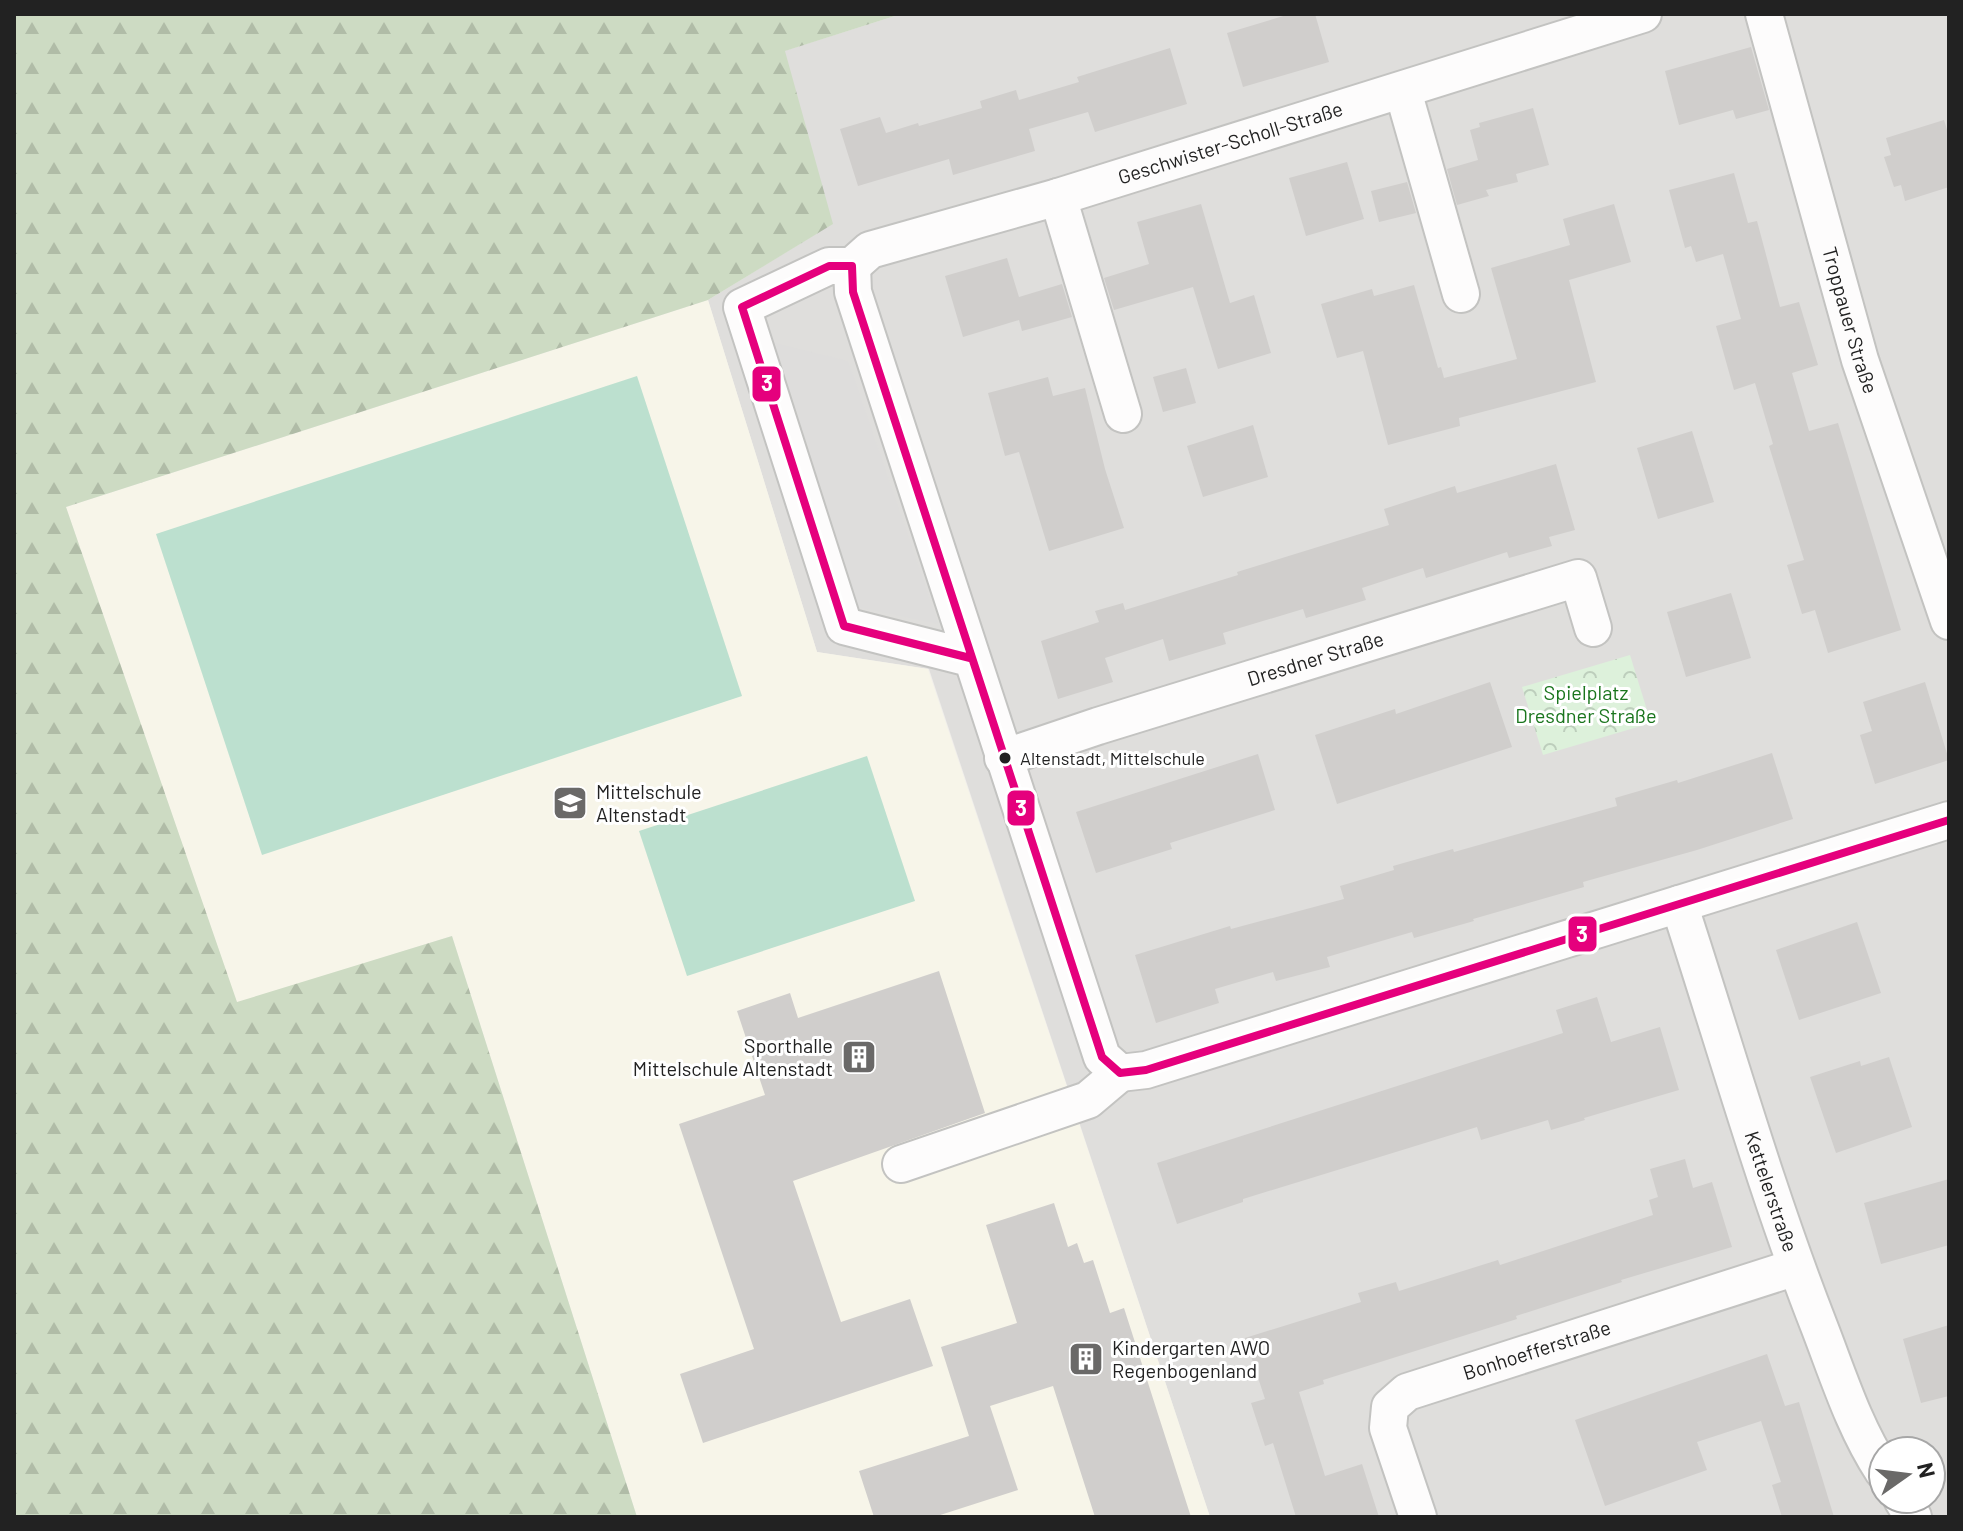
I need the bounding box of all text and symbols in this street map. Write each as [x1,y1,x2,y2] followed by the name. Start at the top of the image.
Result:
[1115,96,1345,189] street label: Geschwister-Scholl-Straße
[1818,244,1884,396] street label: Troppauer Straße
[751,365,782,403] line badge: 3
[761,369,773,395] text: 3
[1244,626,1386,690] street label: Dresdner Straße
[1515,680,1657,727] park label: Spielplatz Dresdner Straße
[1020,747,1205,769] place label: Altenstadt, Mittelschule
[997,750,1013,766] marker: Altenstadt, Mittelschule
[596,779,702,826] place label: Mittelschule Altenstadt
[551,784,589,822] school or university icon: Mittelschule Altenstadt
[1006,789,1036,827] line badge: 3
[1015,794,1027,820] text: 3
[1567,915,1598,953] line badge: 3
[1576,920,1588,946] text: 3
[633,1033,833,1080] place label: Sporthalle Mittelschule Altenstadt
[840,1038,878,1076] building icon: Sporthalle Mittelschule Altenstadt
[1741,1128,1803,1255] street label: Kettelerstraße
[1460,1314,1613,1384] street label: Bonhoefferstraße
[1112,1335,1270,1382] place label: Kindergarten AWO Regenbogenland
[1067,1340,1105,1378] building icon: Kindergarten AWO Regenbogenland
[1867,1435,1947,1515] north arrow
[1913,1460,1942,1480] text: N

